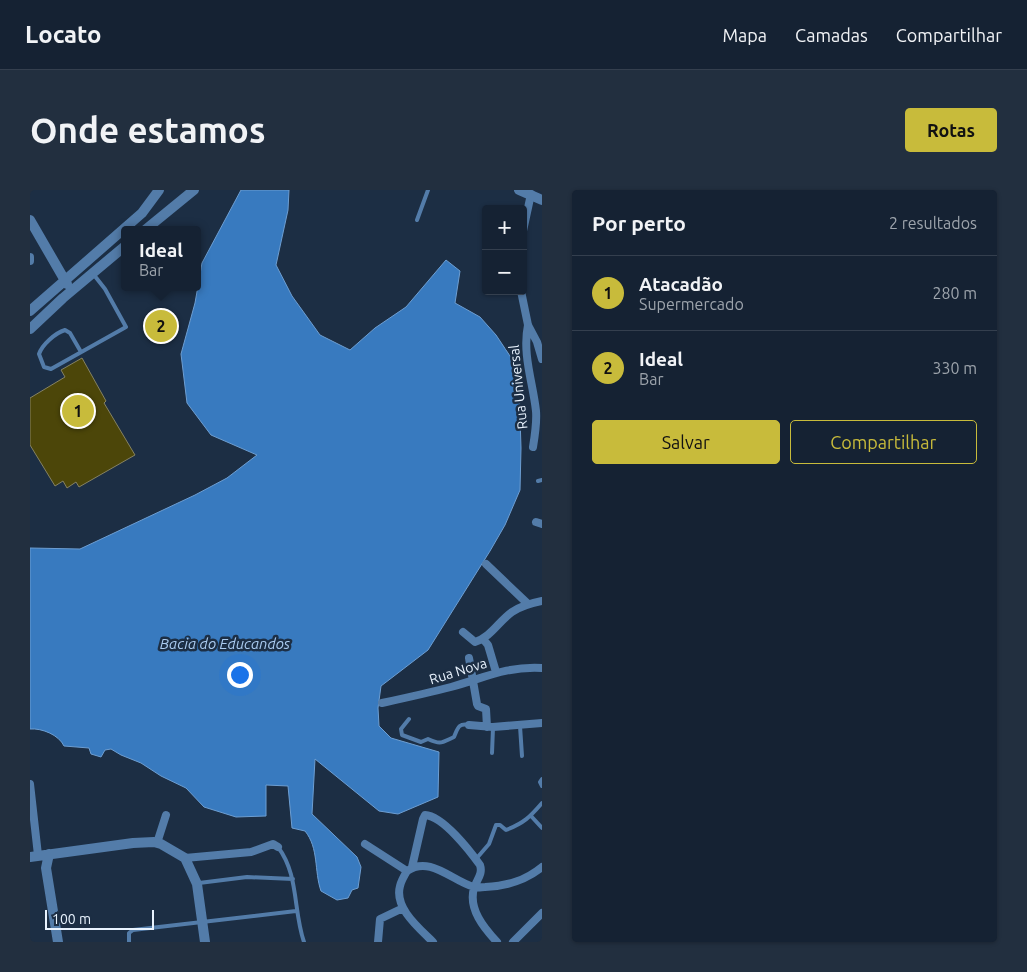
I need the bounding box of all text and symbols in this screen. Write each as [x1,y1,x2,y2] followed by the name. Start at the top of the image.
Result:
[25,21,101,48] text: Locato
[722,25,767,45] text: Mapa
[795,25,868,45] text: Camadas
[896,25,1002,45] text: Compartilhar
[905,108,997,152] button: Rotas
[30,110,265,150] text: Onde estamos
[482,205,527,295] map controls
[482,205,527,250] button: +
[592,211,686,235] text: Por perto
[889,214,977,232] text: 2 resultados
[121,226,201,291] popup
[139,239,183,261] text: Ideal
[482,250,527,295] button: −
[139,261,163,279] text: Bar
[639,273,723,295] text: Atacadão
[603,284,613,302] text: 1
[932,284,977,302] text: 280 m
[639,295,744,313] text: Supermercado
[145,307,177,345] pin: 2
[506,344,530,430] street label: Rua Universal
[639,348,683,370] text: Ideal
[603,359,613,377] text: 2
[932,359,977,377] text: 330 m
[639,370,663,388] text: Bar
[62,392,94,430] pin: 1
[592,420,780,464] button: Salvar
[790,420,977,464] button: Compartilhar
[160,635,291,652] water label: Bacia do Educandos
[427,655,489,687] street label: Rua Nova
[227,662,253,688] your location
[45,907,154,930] scale bar
[52,911,91,927] text: 100 m

